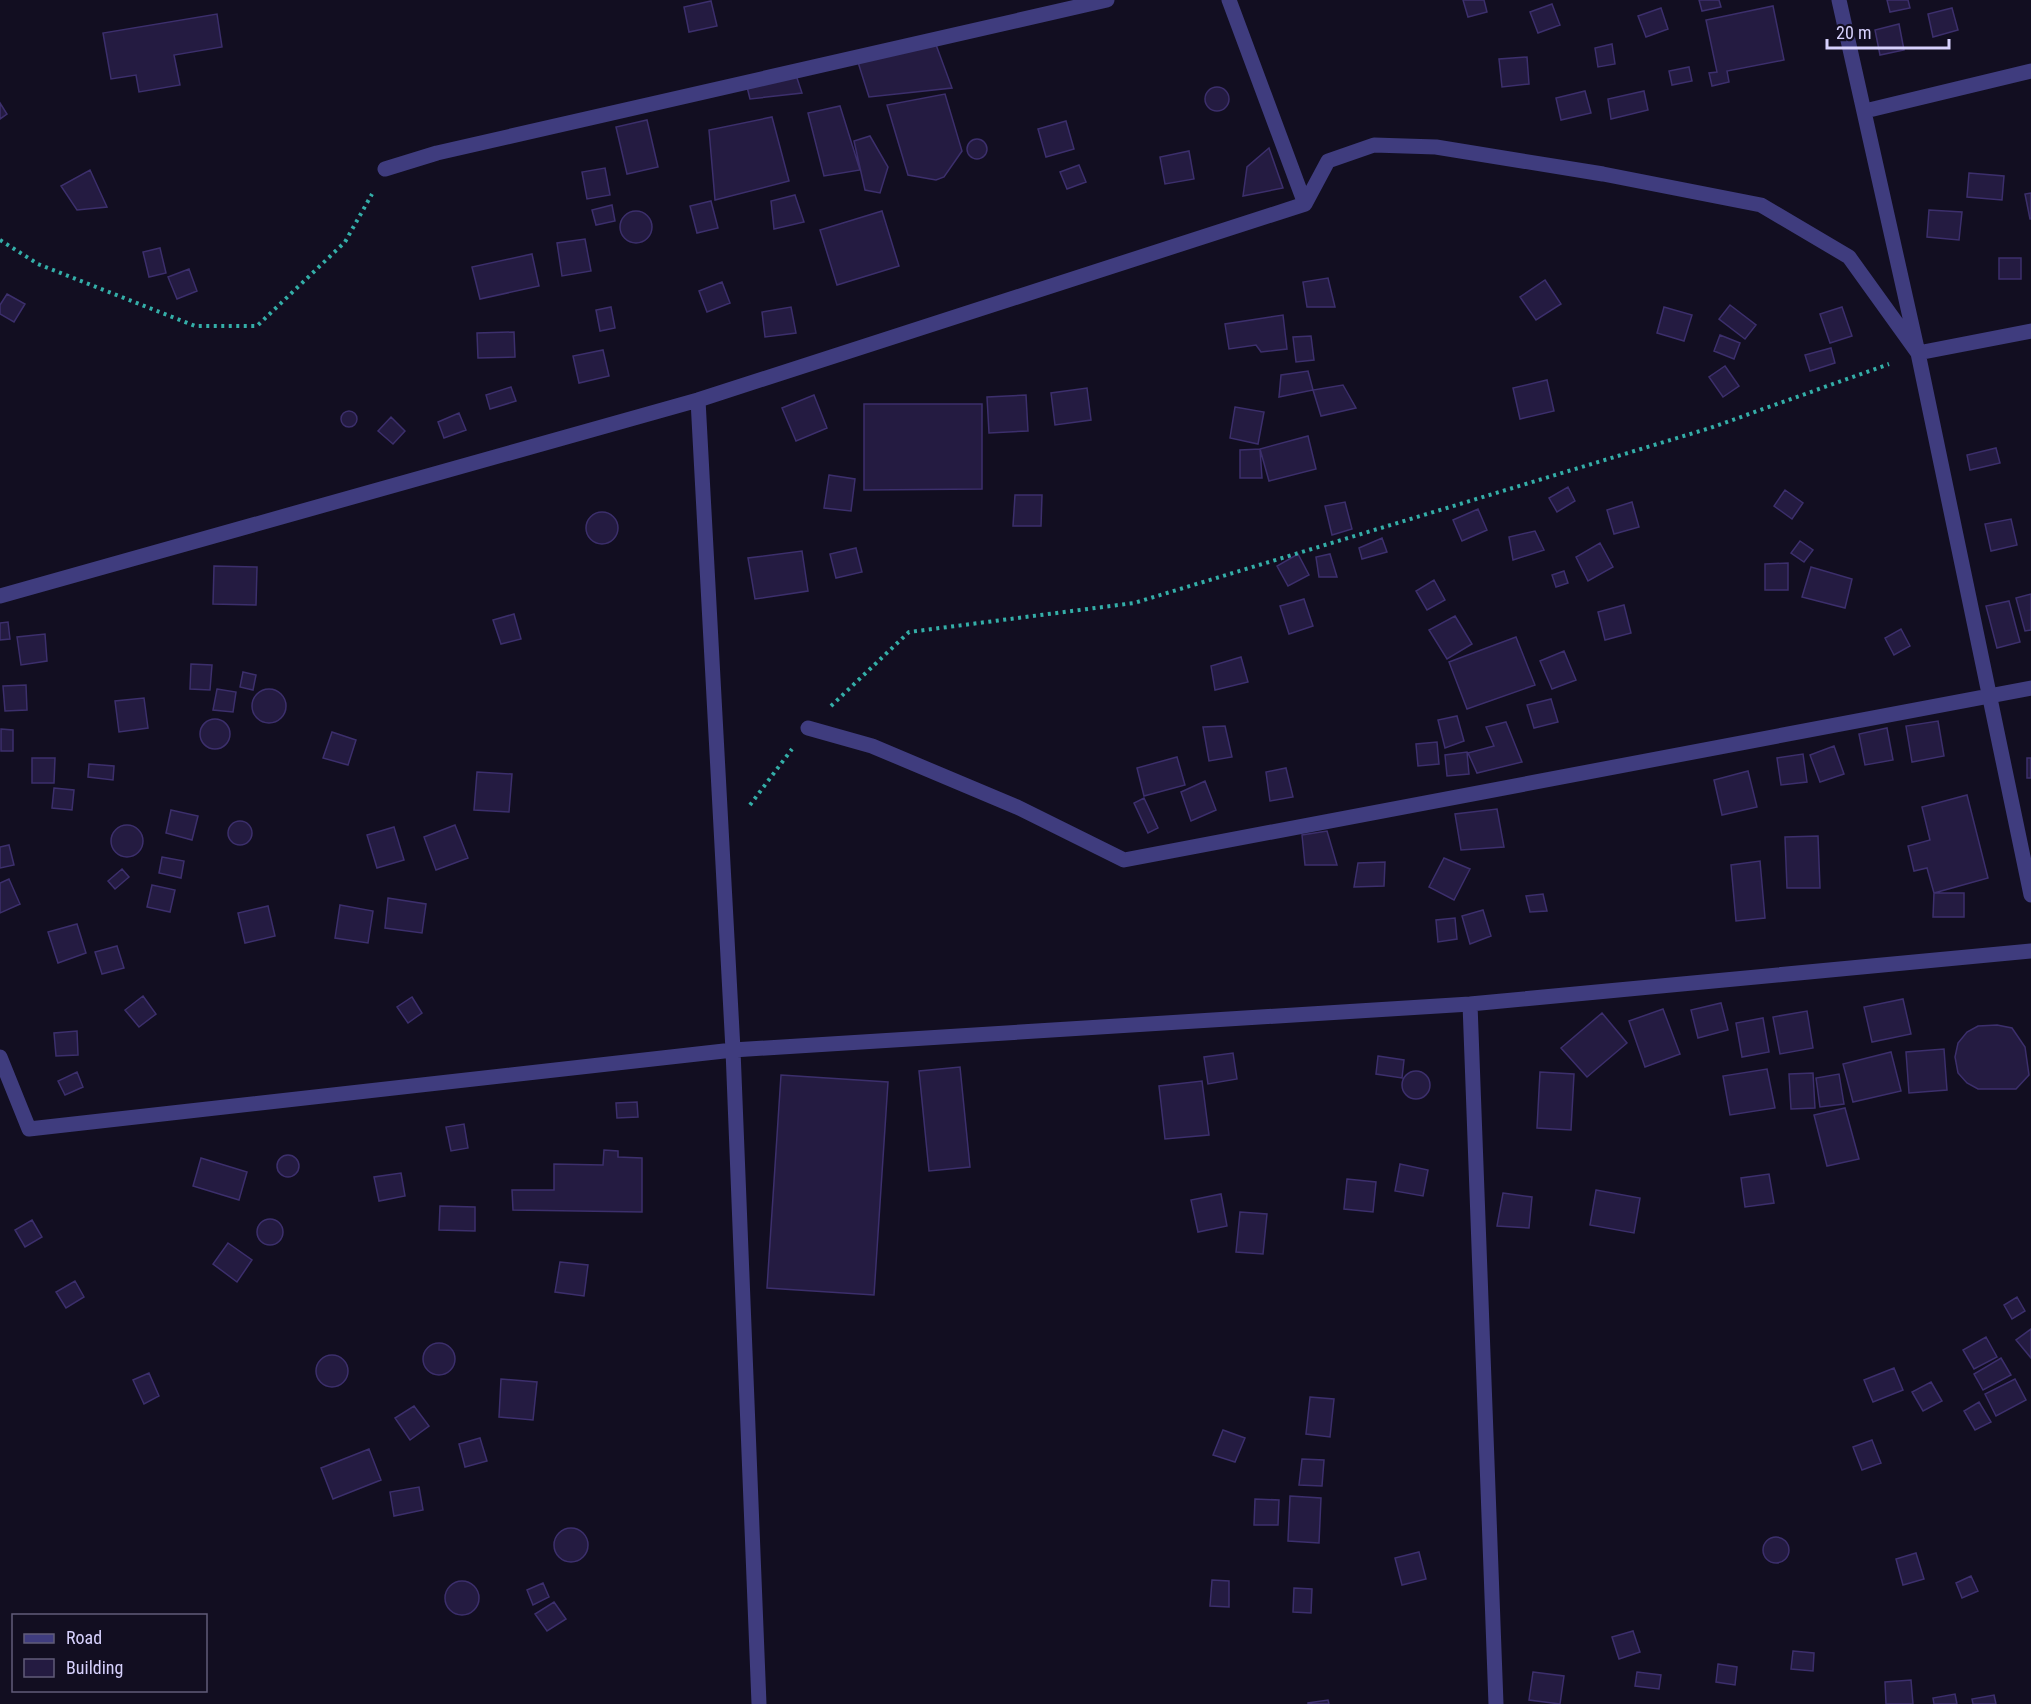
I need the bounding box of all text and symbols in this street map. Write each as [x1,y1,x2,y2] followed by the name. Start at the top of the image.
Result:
[1827,12,1948,50] scale bar
[1836,22,1871,43] text: 20 m
[12,1614,207,1692] legend
[66,1627,102,1648] text: Road
[66,1657,123,1678] text: Building

